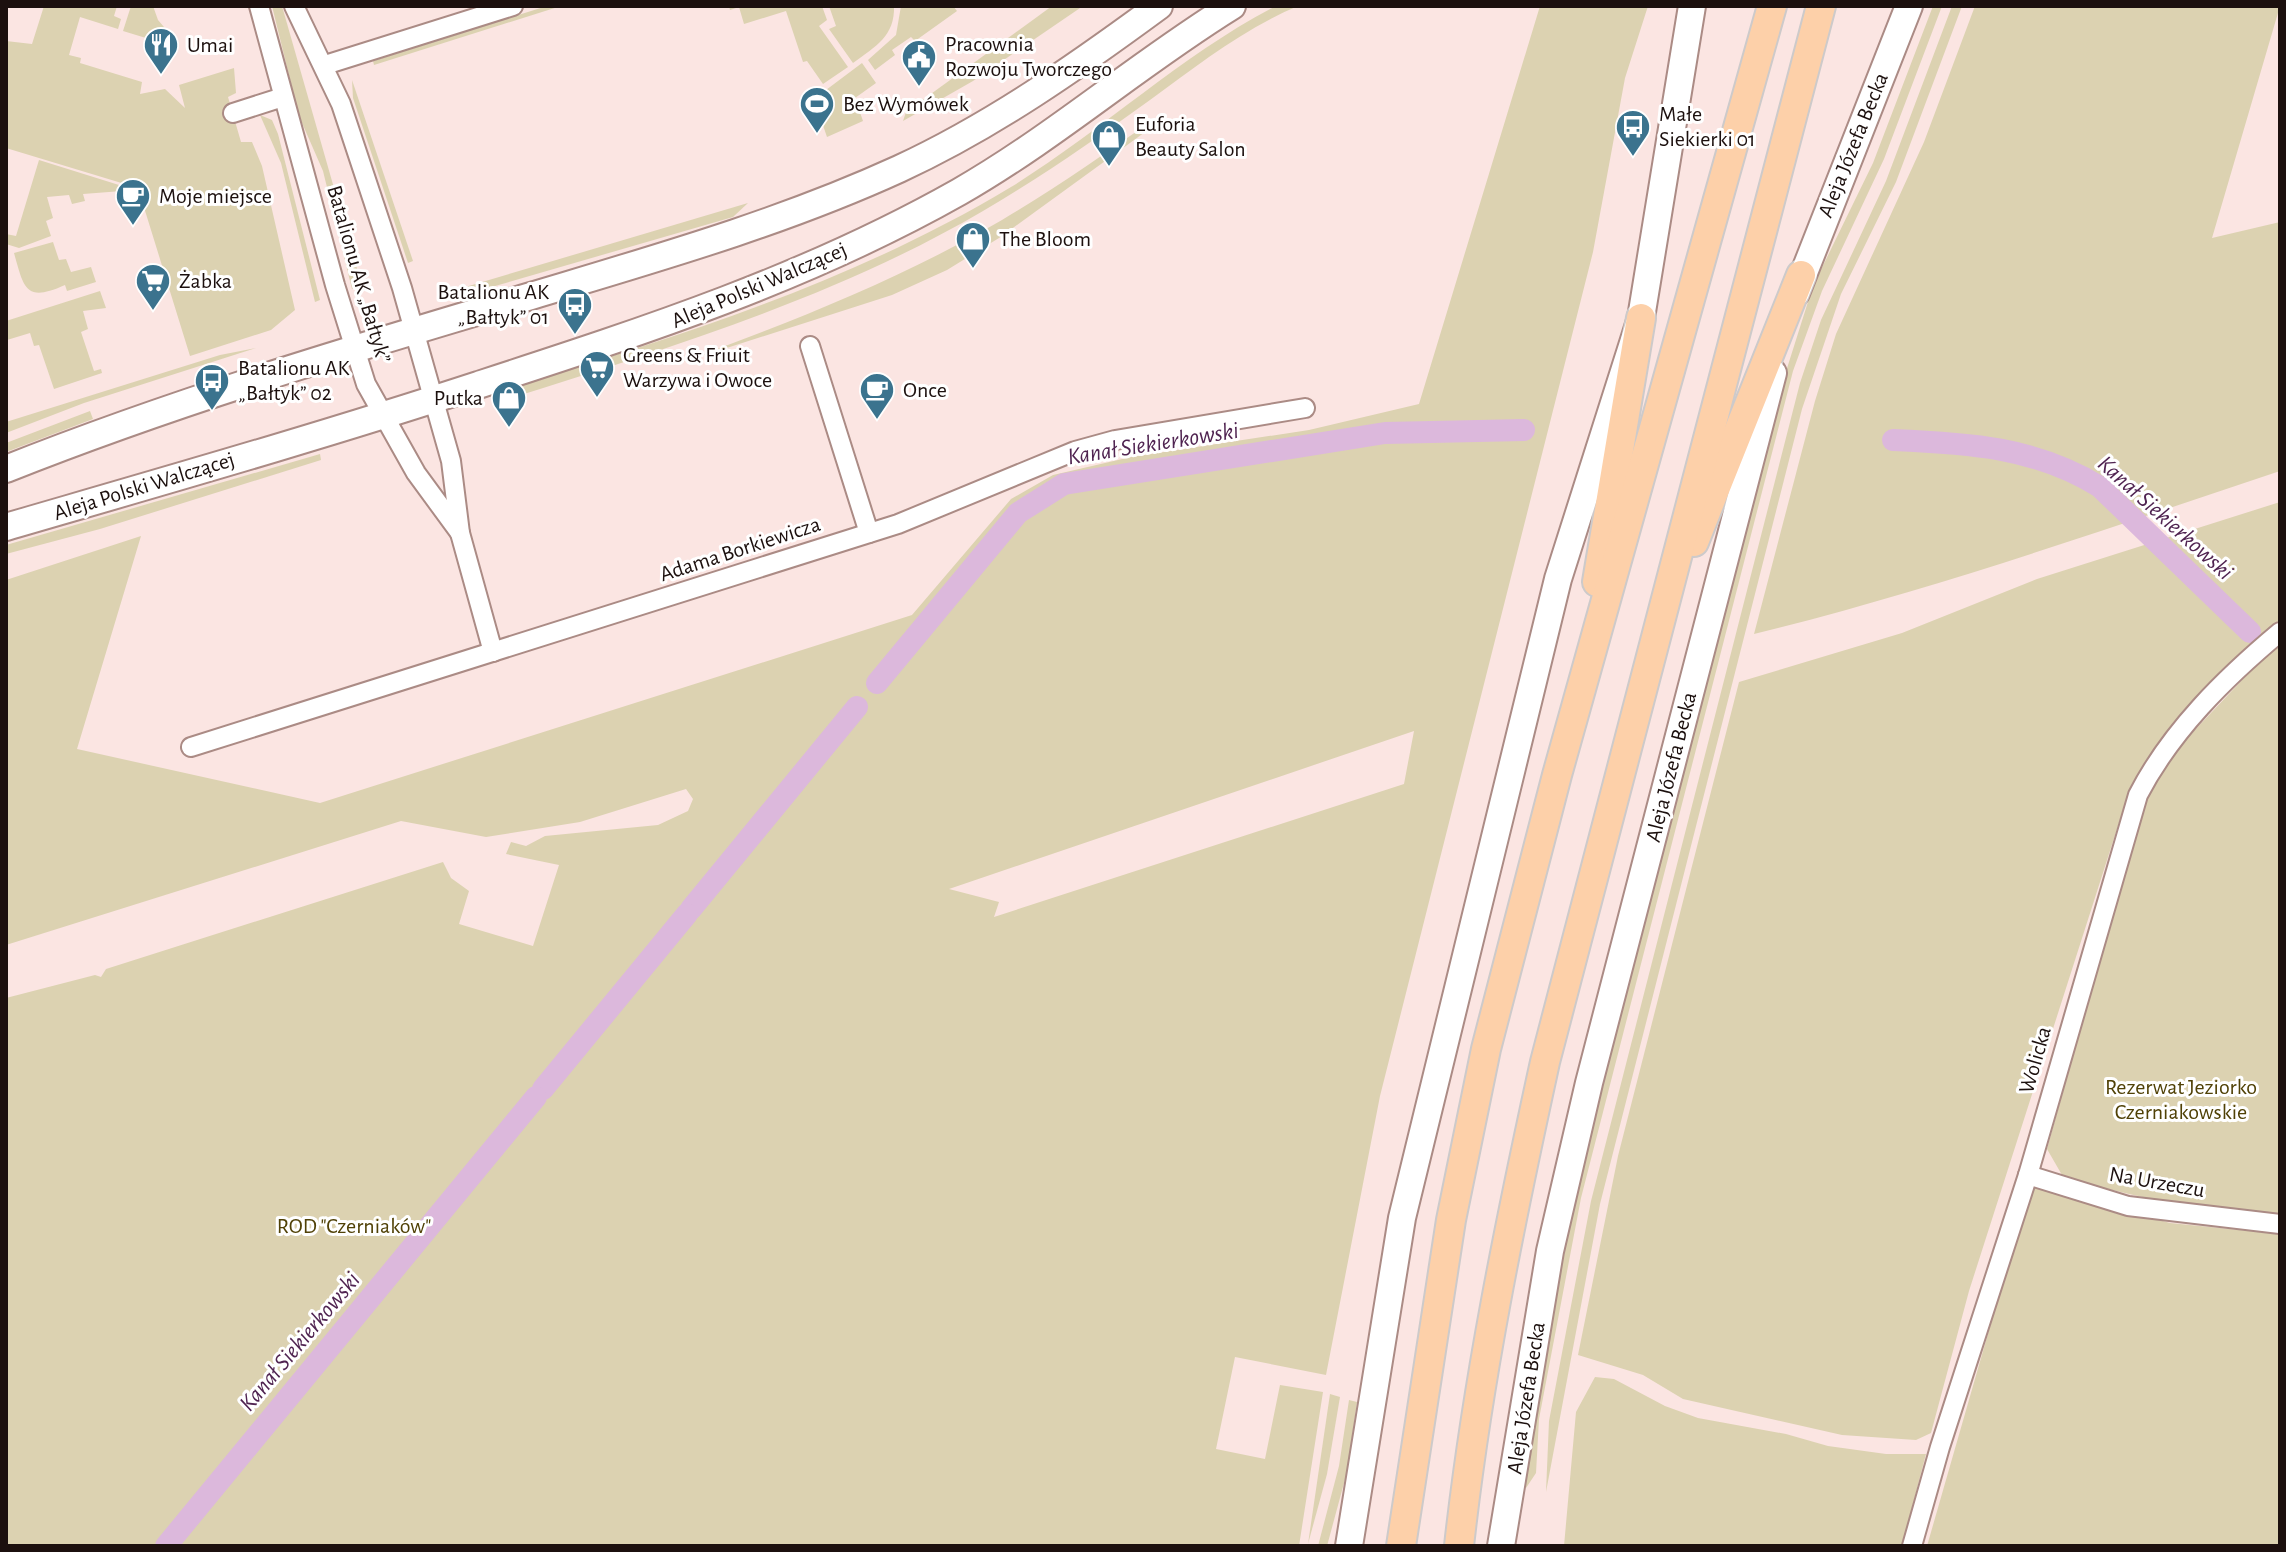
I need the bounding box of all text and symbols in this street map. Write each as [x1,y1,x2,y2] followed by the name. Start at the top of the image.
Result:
[142,26,180,76] restaurant icon: Umai
[945,33,1112,80] place label: Pracownia Rozwoju Tworczego
[187,34,233,56] place label: Umai
[900,38,938,88] public building icon: Pracownia Rozwoju Tworczego
[1814,70,1892,220] street label: Aleja Józefa Becka
[798,85,836,135] sports icon: Bez Wymówek
[843,93,969,115] place label: Bez Wymówek
[1659,103,1756,150] place label: Małe Siekierki 01
[1614,108,1652,158] bus stop icon: Małe Siekierki 01
[1135,113,1246,160] place label: Euforia Beauty Salon
[1090,118,1128,168] shop icon: Euforia Beauty Salon
[114,177,152,227] cafe icon: Moje miejsce
[323,183,395,365] street label: Batalionu AK „Bałtyk”
[159,185,272,207] place label: Moje miejsce
[954,220,992,270] shop icon: The Bloom
[999,228,1091,250] place label: The Bloom
[668,238,850,332] street label: Aleja Polski Walczącej
[134,262,172,312] supermarket icon: Żabka
[179,270,232,292] place label: Żabka
[438,281,550,328] place label: Batalionu AK „Bałtyk” 01
[556,286,594,336] bus stop icon: Batalionu AK „Bałtyk” 01
[623,344,772,391] place label: Greens & Friuit Warzywa i Owoce
[578,349,616,399] supermarket icon: Greens & Friuit Warzywa i Owoce
[238,357,350,404] place label: Batalionu AK „Bałtyk” 02
[193,362,231,412] bus stop icon: Batalionu AK „Bałtyk” 02
[858,371,896,421] cafe icon: Once
[490,379,528,429] shop icon: Putka
[903,379,947,401] place label: Once
[434,387,483,409] place label: Putka
[1066,419,1240,469] water label: Kanał Siekierkowski
[51,448,237,524] street label: Aleja Polski Walczącej
[2093,451,2237,585] water label: Kanał Siekierkowski
[657,513,823,585] street label: Adama Borkiewicza
[1642,690,1700,844] street label: Aleja Józefa Becka
[2015,1024,2055,1096] street label: Wolicka
[2105,1076,2257,1123] park label: Rezerwat Jeziorko Czerniakowskie
[2108,1163,2206,1201] street label: Na Urzeczu
[277,1215,431,1237] park label: ROD "Czerniaków"
[235,1268,365,1416] water label: Kanał Siekierkowski
[1503,1320,1549,1476] street label: Aleja Józefa Becka

